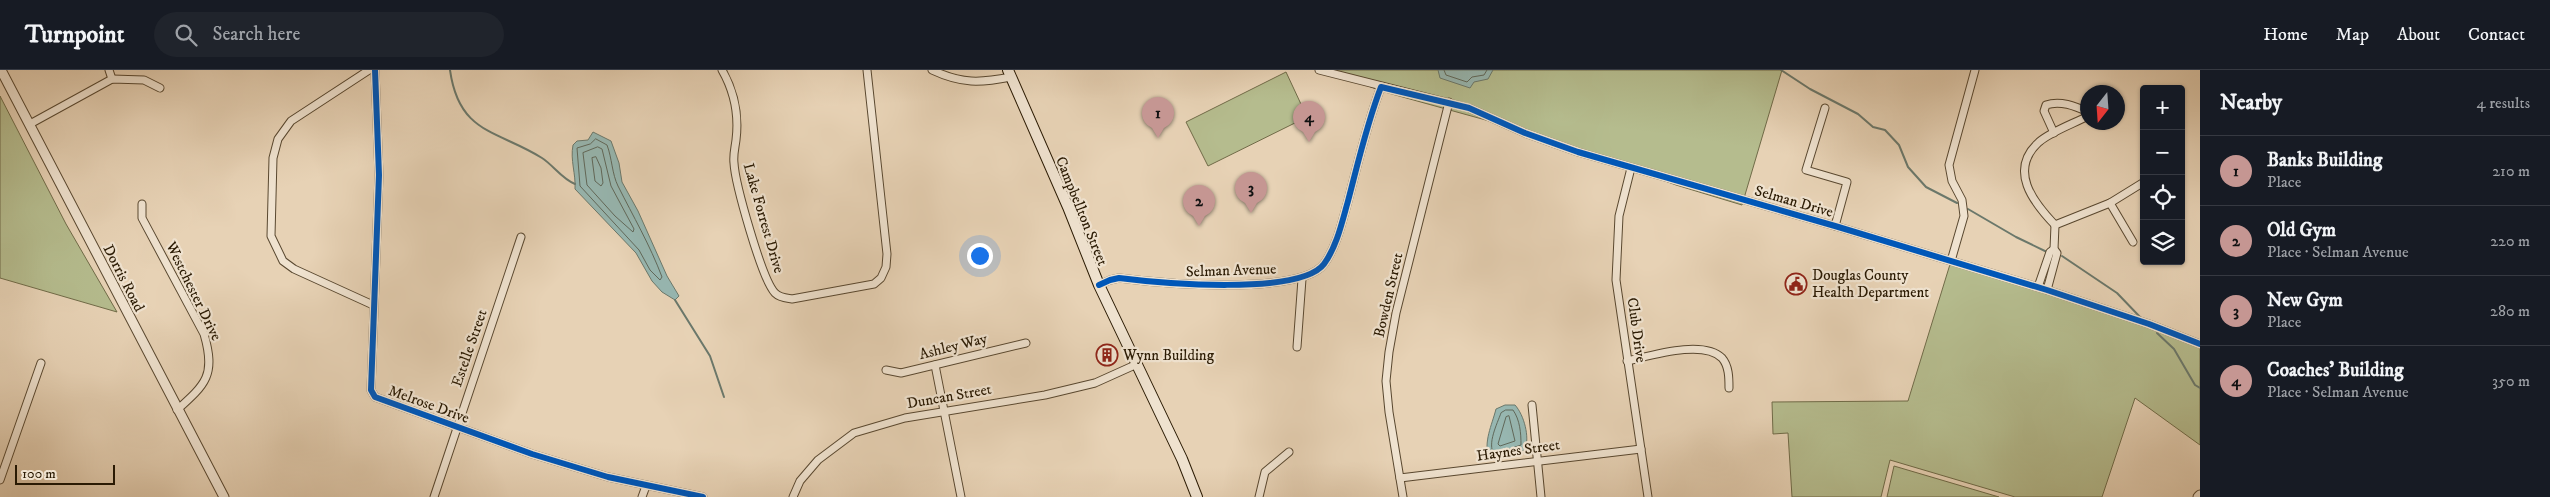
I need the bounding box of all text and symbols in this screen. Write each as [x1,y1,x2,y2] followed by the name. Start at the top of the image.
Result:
[154,12,504,57] search box
[25,20,124,50] text: Turnpoint
[172,21,200,49] icon: search
[212,23,300,46] text: Search here
[2263,24,2308,46] text: Home
[2336,24,2369,46] text: Map
[2397,24,2440,46] text: About
[2468,24,2525,46] text: Contact
[2080,85,2125,130] north arrow
[2140,85,2185,265] map controls
[2140,85,2185,130] button: +
[2220,90,2282,116] text: Nearby
[2477,93,2530,113] text: 4 results
[1142,97,1174,138] pin: 1
[1293,101,1325,142] pin: 4
[2140,130,2185,175] button: −
[2267,149,2382,172] text: Banks Building
[1051,154,1112,269] street label: Campbellton Street
[739,161,788,275] street label: Lake Forrest Drive
[2233,161,2239,181] text: 1
[2492,161,2530,181] text: 210 m
[1235,172,1267,213] pin: 3
[2267,172,2301,192] text: Place
[2140,175,2185,220] button: locate
[1752,181,1835,222] street label: Selman Drive
[1183,185,1215,226] pin: 2
[2267,219,2336,242] text: Old Gym
[2140,220,2185,265] button: layers
[2232,231,2240,251] text: 2
[2490,231,2530,251] text: 220 m
[161,238,226,344] street label: Westchester Drive
[99,242,149,315] street label: Dorris Road
[2267,242,2409,262] text: Place · Selman Avenue
[967,243,993,269] your location
[1369,251,1408,339] street label: Bowden Street
[1185,259,1277,282] street label: Selman Avenue
[1812,266,1929,302] place label: Douglas County Health Department
[1784,272,1808,296] public building icon: Douglas County Health Department
[2267,289,2343,312] text: New Gym
[1623,296,1650,364] street label: Club Drive
[2233,301,2239,321] text: 3
[2490,301,2530,321] text: 280 m
[447,307,492,389] street label: Estelle Street
[2267,312,2301,332] text: Place
[917,329,990,364] street label: Ashley Way
[1095,343,1119,367] building icon: Wynn Building
[1122,346,1215,365] place label: Wynn Building
[2267,359,2404,382] text: Coaches' Building
[2231,371,2241,391] text: 4
[2492,371,2530,391] text: 350 m
[905,380,993,413] street label: Duncan Street
[386,381,472,428] street label: Melrose Drive
[2267,382,2409,402] text: Place · Selman Avenue
[1475,435,1561,466] street label: Haynes Street
[15,462,115,485] scale bar
[22,465,56,483] text: 100 m

